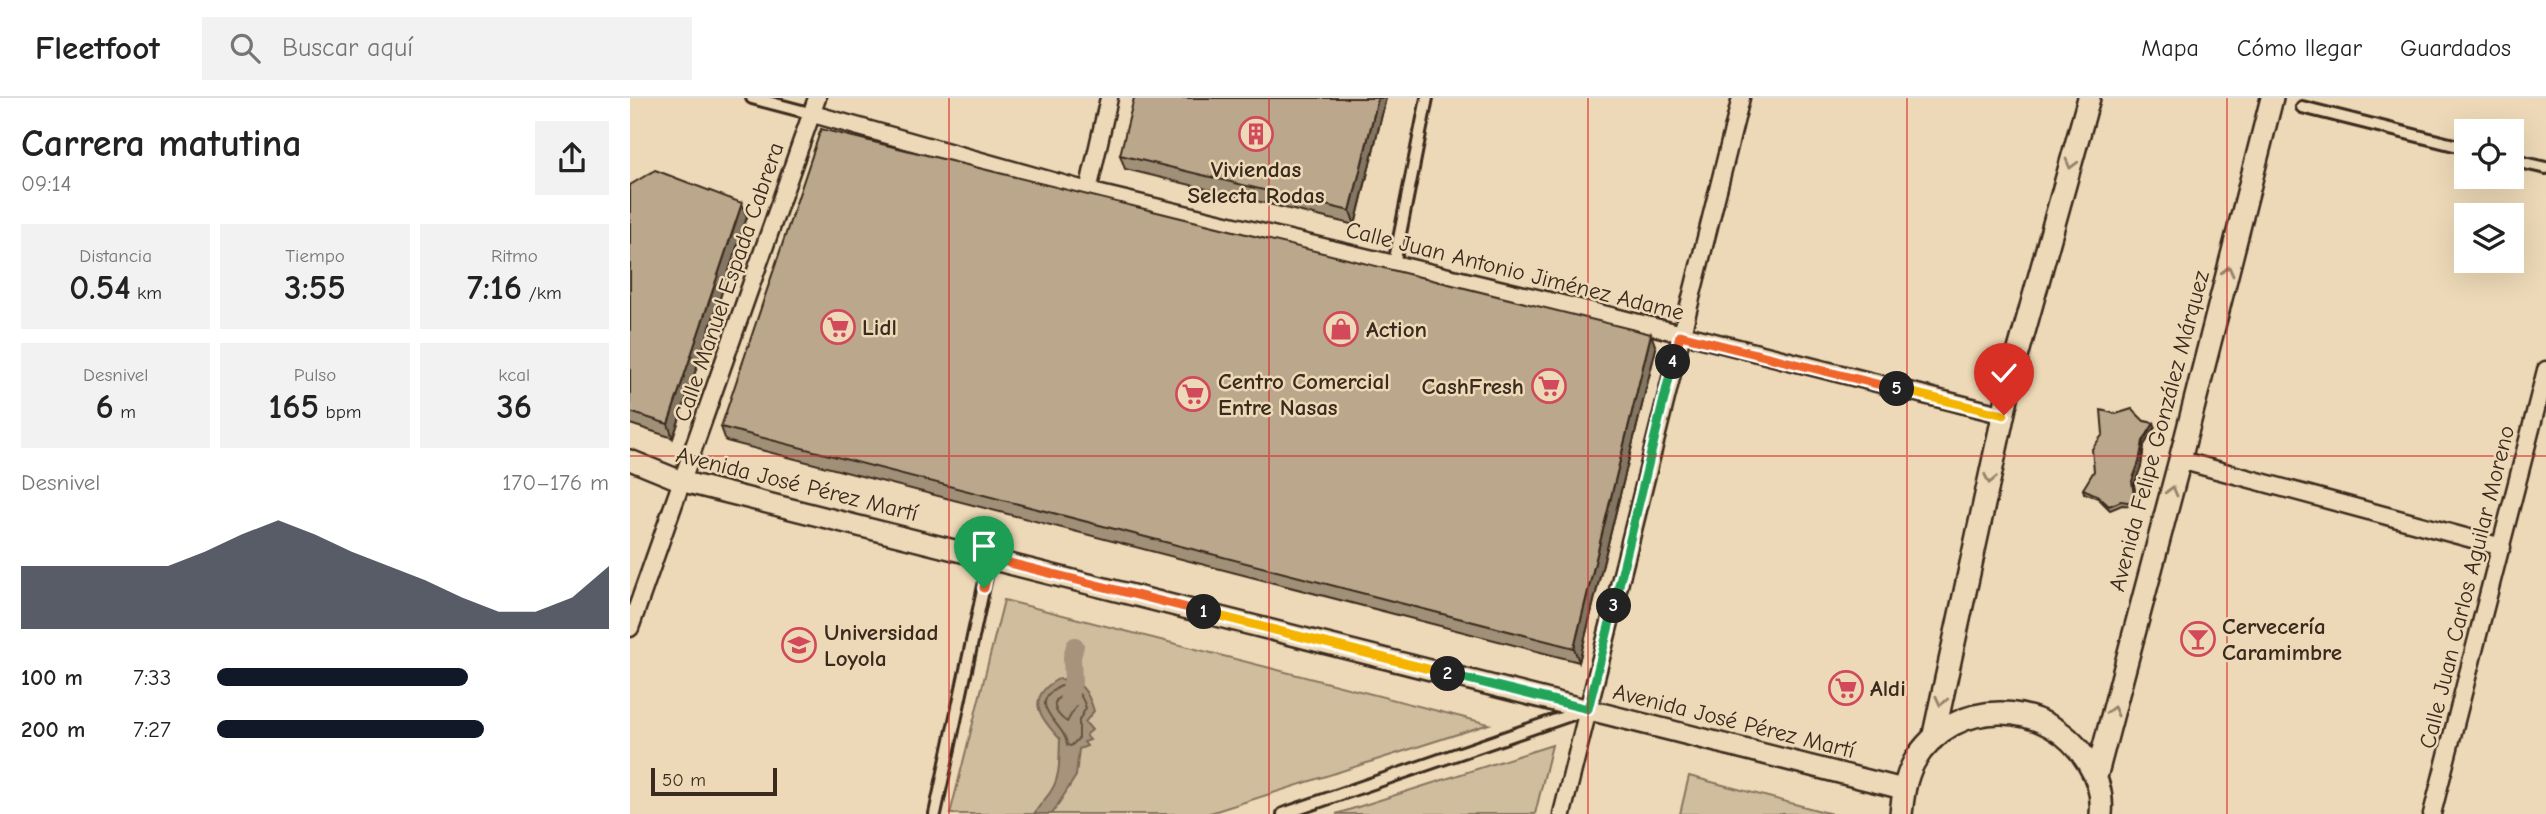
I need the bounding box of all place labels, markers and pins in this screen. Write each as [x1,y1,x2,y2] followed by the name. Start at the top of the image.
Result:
[1237,115,1275,153] building icon: Viviendas Selecta Rodas
[1187,156,1325,209] place label: Viviendas Selecta Rodas
[819,308,857,346] supermarket icon: Lidl
[1322,310,1360,348] shop icon: Action
[862,314,897,341] place label: Lidl
[1366,316,1427,343] place label: Action
[1974,343,2034,415] pin
[1656,344,1690,380] pin: 4
[1530,367,1568,405] supermarket icon: CashFresh
[1218,368,1390,421] place label: Centro Comercial Entre Nasas
[1880,372,1914,406] pin: 5
[1421,373,1524,400] place label: CashFresh
[1174,375,1212,413] supermarket icon: Centro Comercial Entre Nasas
[954,516,1014,588] pin
[1597,588,1632,624] pin: 3
[1186,594,1222,630] pin: 1
[2222,613,2342,666] place label: Cervecería Caramimbre
[824,619,938,672] place label: Universidad Loyola
[2179,620,2217,658] bar icon: Cervecería Caramimbre
[780,626,818,664] school or university icon: Universidad Loyola
[1430,656,1466,692] pin: 2
[1827,669,1865,707] supermarket icon: Aldi
[1870,675,1906,702] place label: Aldi

